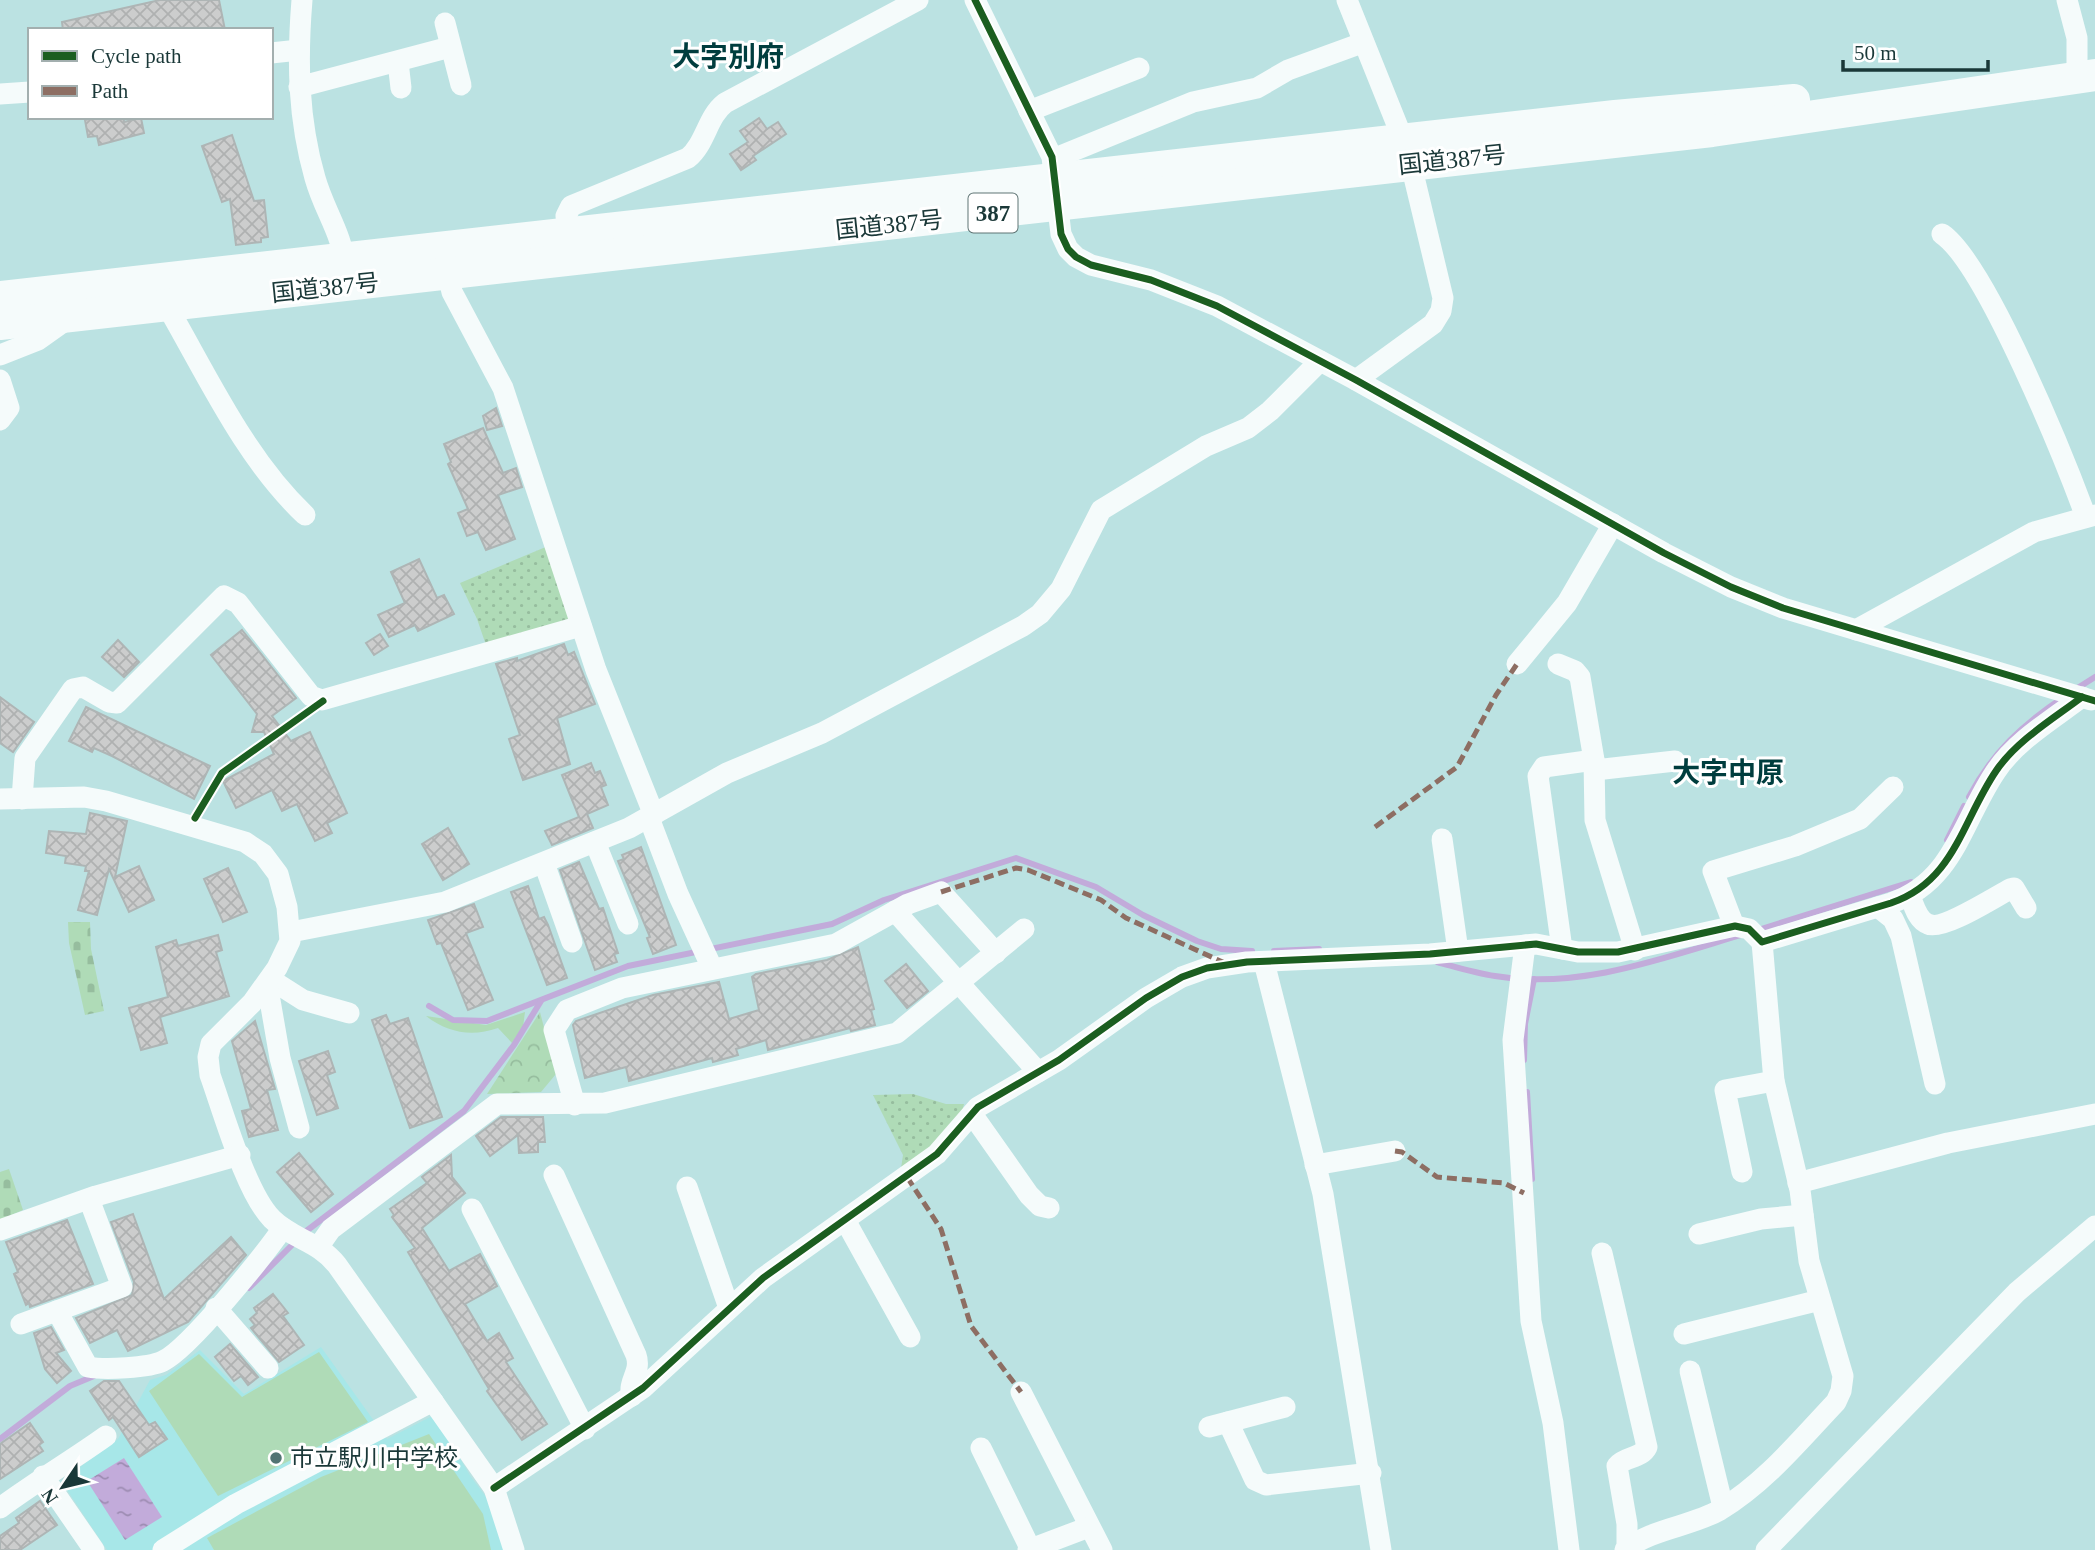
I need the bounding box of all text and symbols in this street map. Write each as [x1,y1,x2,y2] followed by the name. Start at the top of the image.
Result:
[28,28,273,119] legend
[1843,28,1988,72] scale bar
[672,41,784,72] district label: 大字別府
[1854,41,1897,65] text: 50 m
[91,44,182,68] text: Cycle path
[91,79,129,103] text: Path
[1397,141,1507,179] street label: 国道387号
[968,194,1018,232] road number: 387
[834,206,944,244] street label: 国道387号
[270,269,380,307] street label: 国道387号
[1672,757,1784,788] district label: 大字中原
[290,1445,458,1471] place label: 市立駅川中学校
[268,1450,284,1466] marker: 市立駅川中学校
[28,1452,98,1522] north arrow
[37,1485,62,1508] text: N

